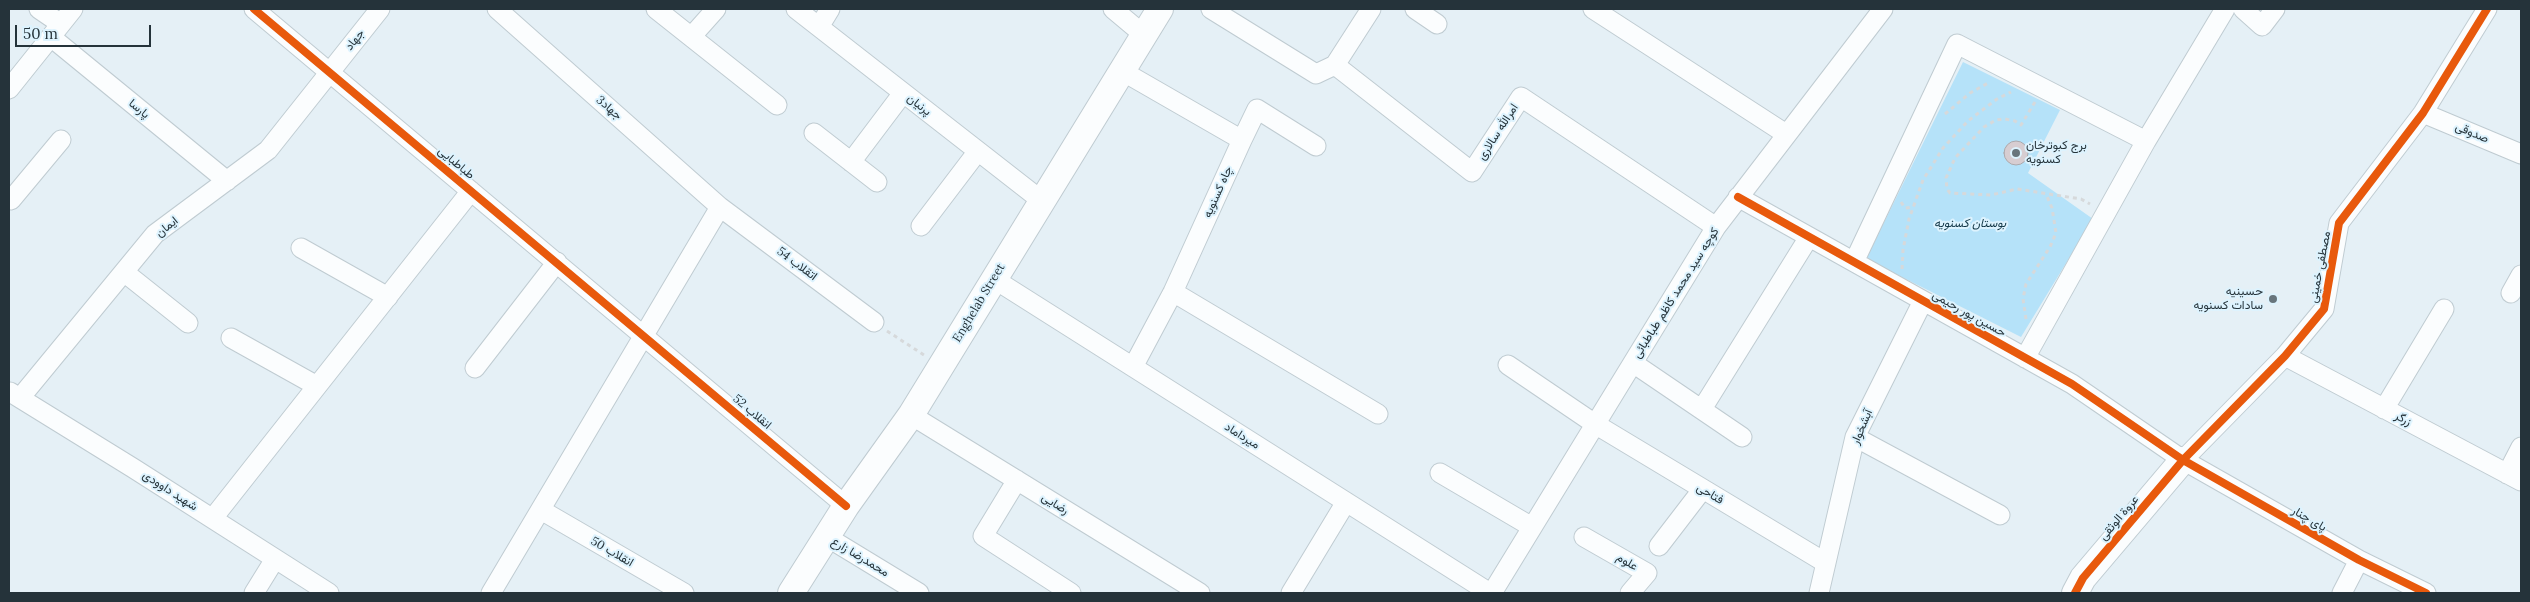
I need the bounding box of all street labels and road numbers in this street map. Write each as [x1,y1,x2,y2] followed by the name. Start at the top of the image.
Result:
[342,27,368,53] street label: جهاد
[904,91,934,119] street label: پرنیان
[593,93,625,123] street label: جهاد3
[126,96,152,122] street label: پارسا
[1475,101,1521,163] street label: امرالله سالاری
[2453,120,2491,146] street label: صدوقی
[435,144,477,182] street label: طباطبایی
[1200,164,1236,220] street label: چاه کسنویه
[153,214,181,240] street label: ایمان
[1630,225,1722,361] street label: کوچه سید محمد کاظم طباطبائی
[2306,230,2334,304] street label: مصطفی خمینی
[774,244,820,284] street label: اتقلاب 54
[950,261,1008,345] street label: Enghelab Street
[1930,288,2008,340] street label: حسین پور رحیمی
[730,392,774,432] street label: انقلاب 52
[1848,407,1876,447] street label: آبشخوار
[2392,409,2414,429] street label: زرگر
[1222,420,1262,452] street label: میرداماد
[140,468,200,514] street label: شهید داوودی
[1694,480,1726,508] street label: فتاحی
[1039,490,1071,518] street label: رضایی
[2096,493,2142,543] street label: عروة الوثقی
[2289,503,2329,535] street label: پای چنار
[588,534,636,570] street label: انقلاب 50
[828,534,892,580] street label: محمدرضا زارع
[1614,550,1640,574] street label: علوم

